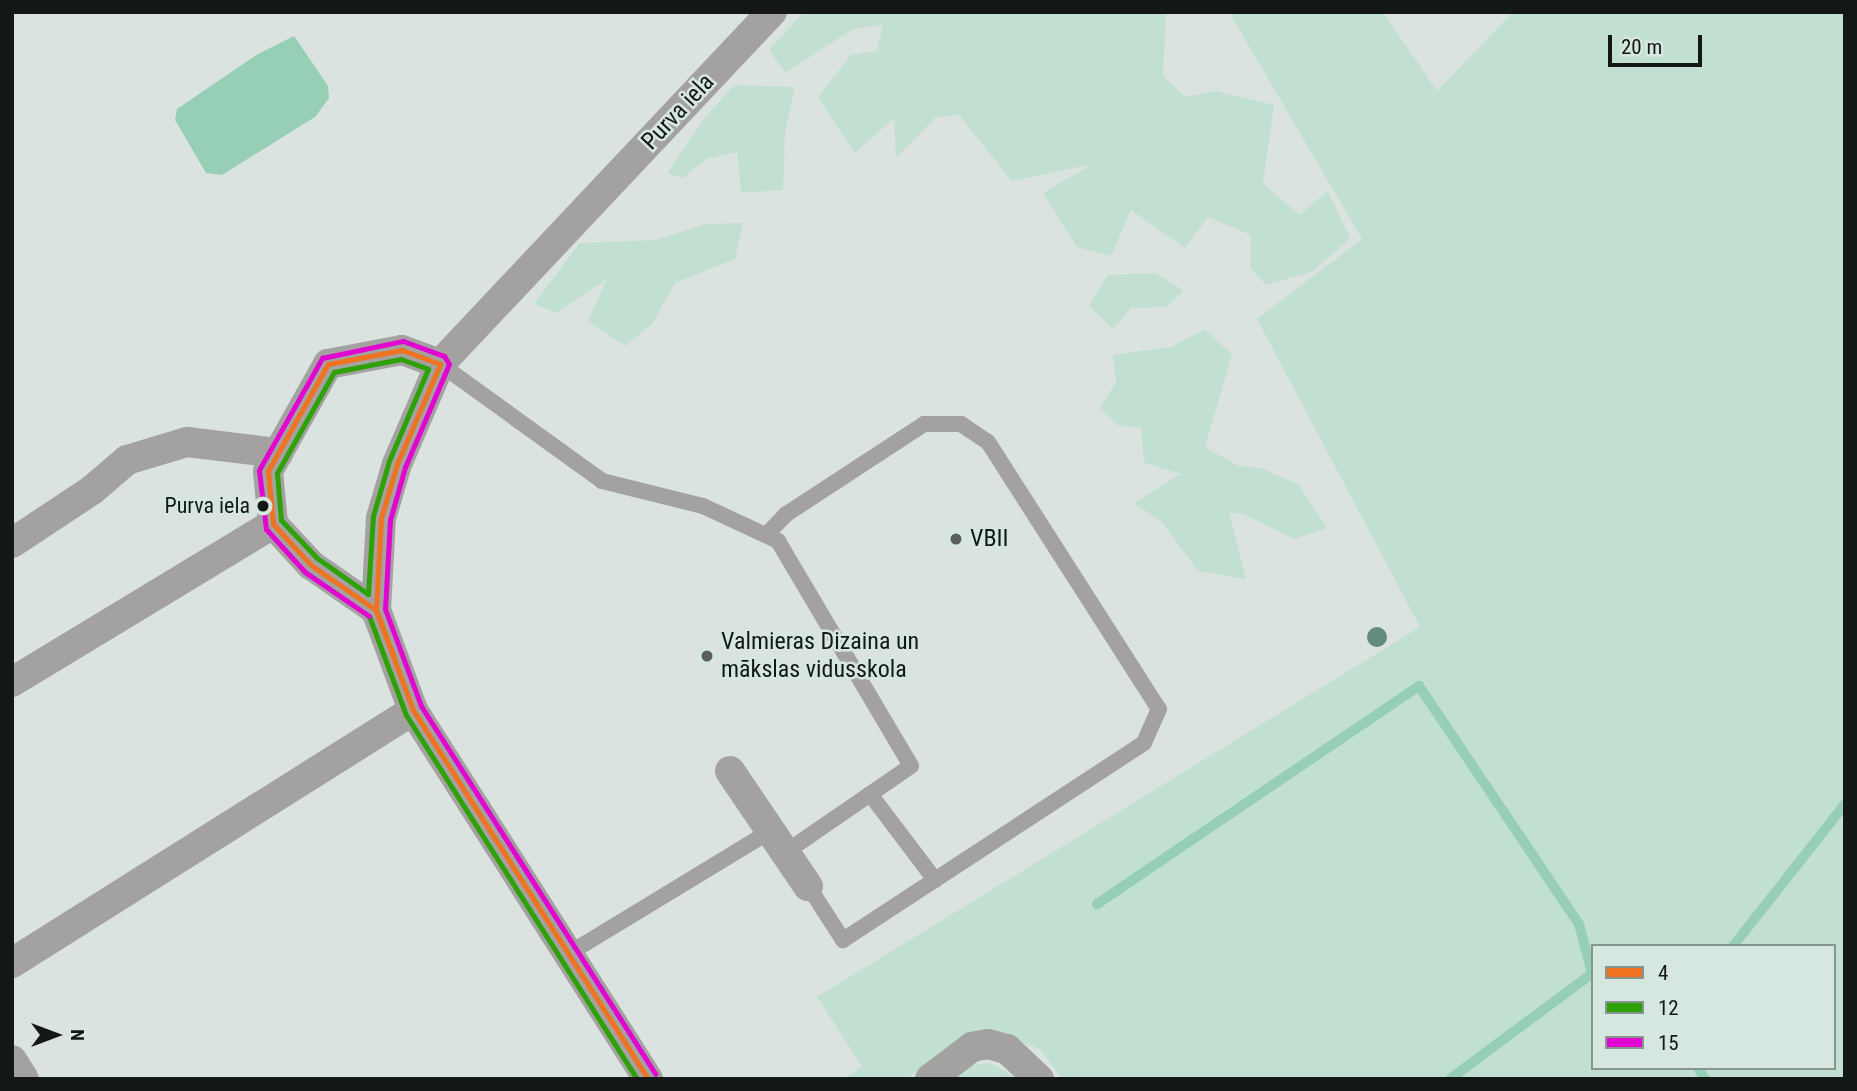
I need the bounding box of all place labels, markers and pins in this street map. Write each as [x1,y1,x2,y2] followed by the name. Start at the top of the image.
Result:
[164,493,250,519] place label: Purva iela
[256,499,270,513] marker: Purva iela
[970,525,1009,553] place label: VBII
[948,531,964,547] marker: VBII
[721,628,919,684] place label: Valmieras Dizaina un mākslas vidusskola
[699,648,715,664] marker: Valmieras Dizaina un mākslas vidusskola

